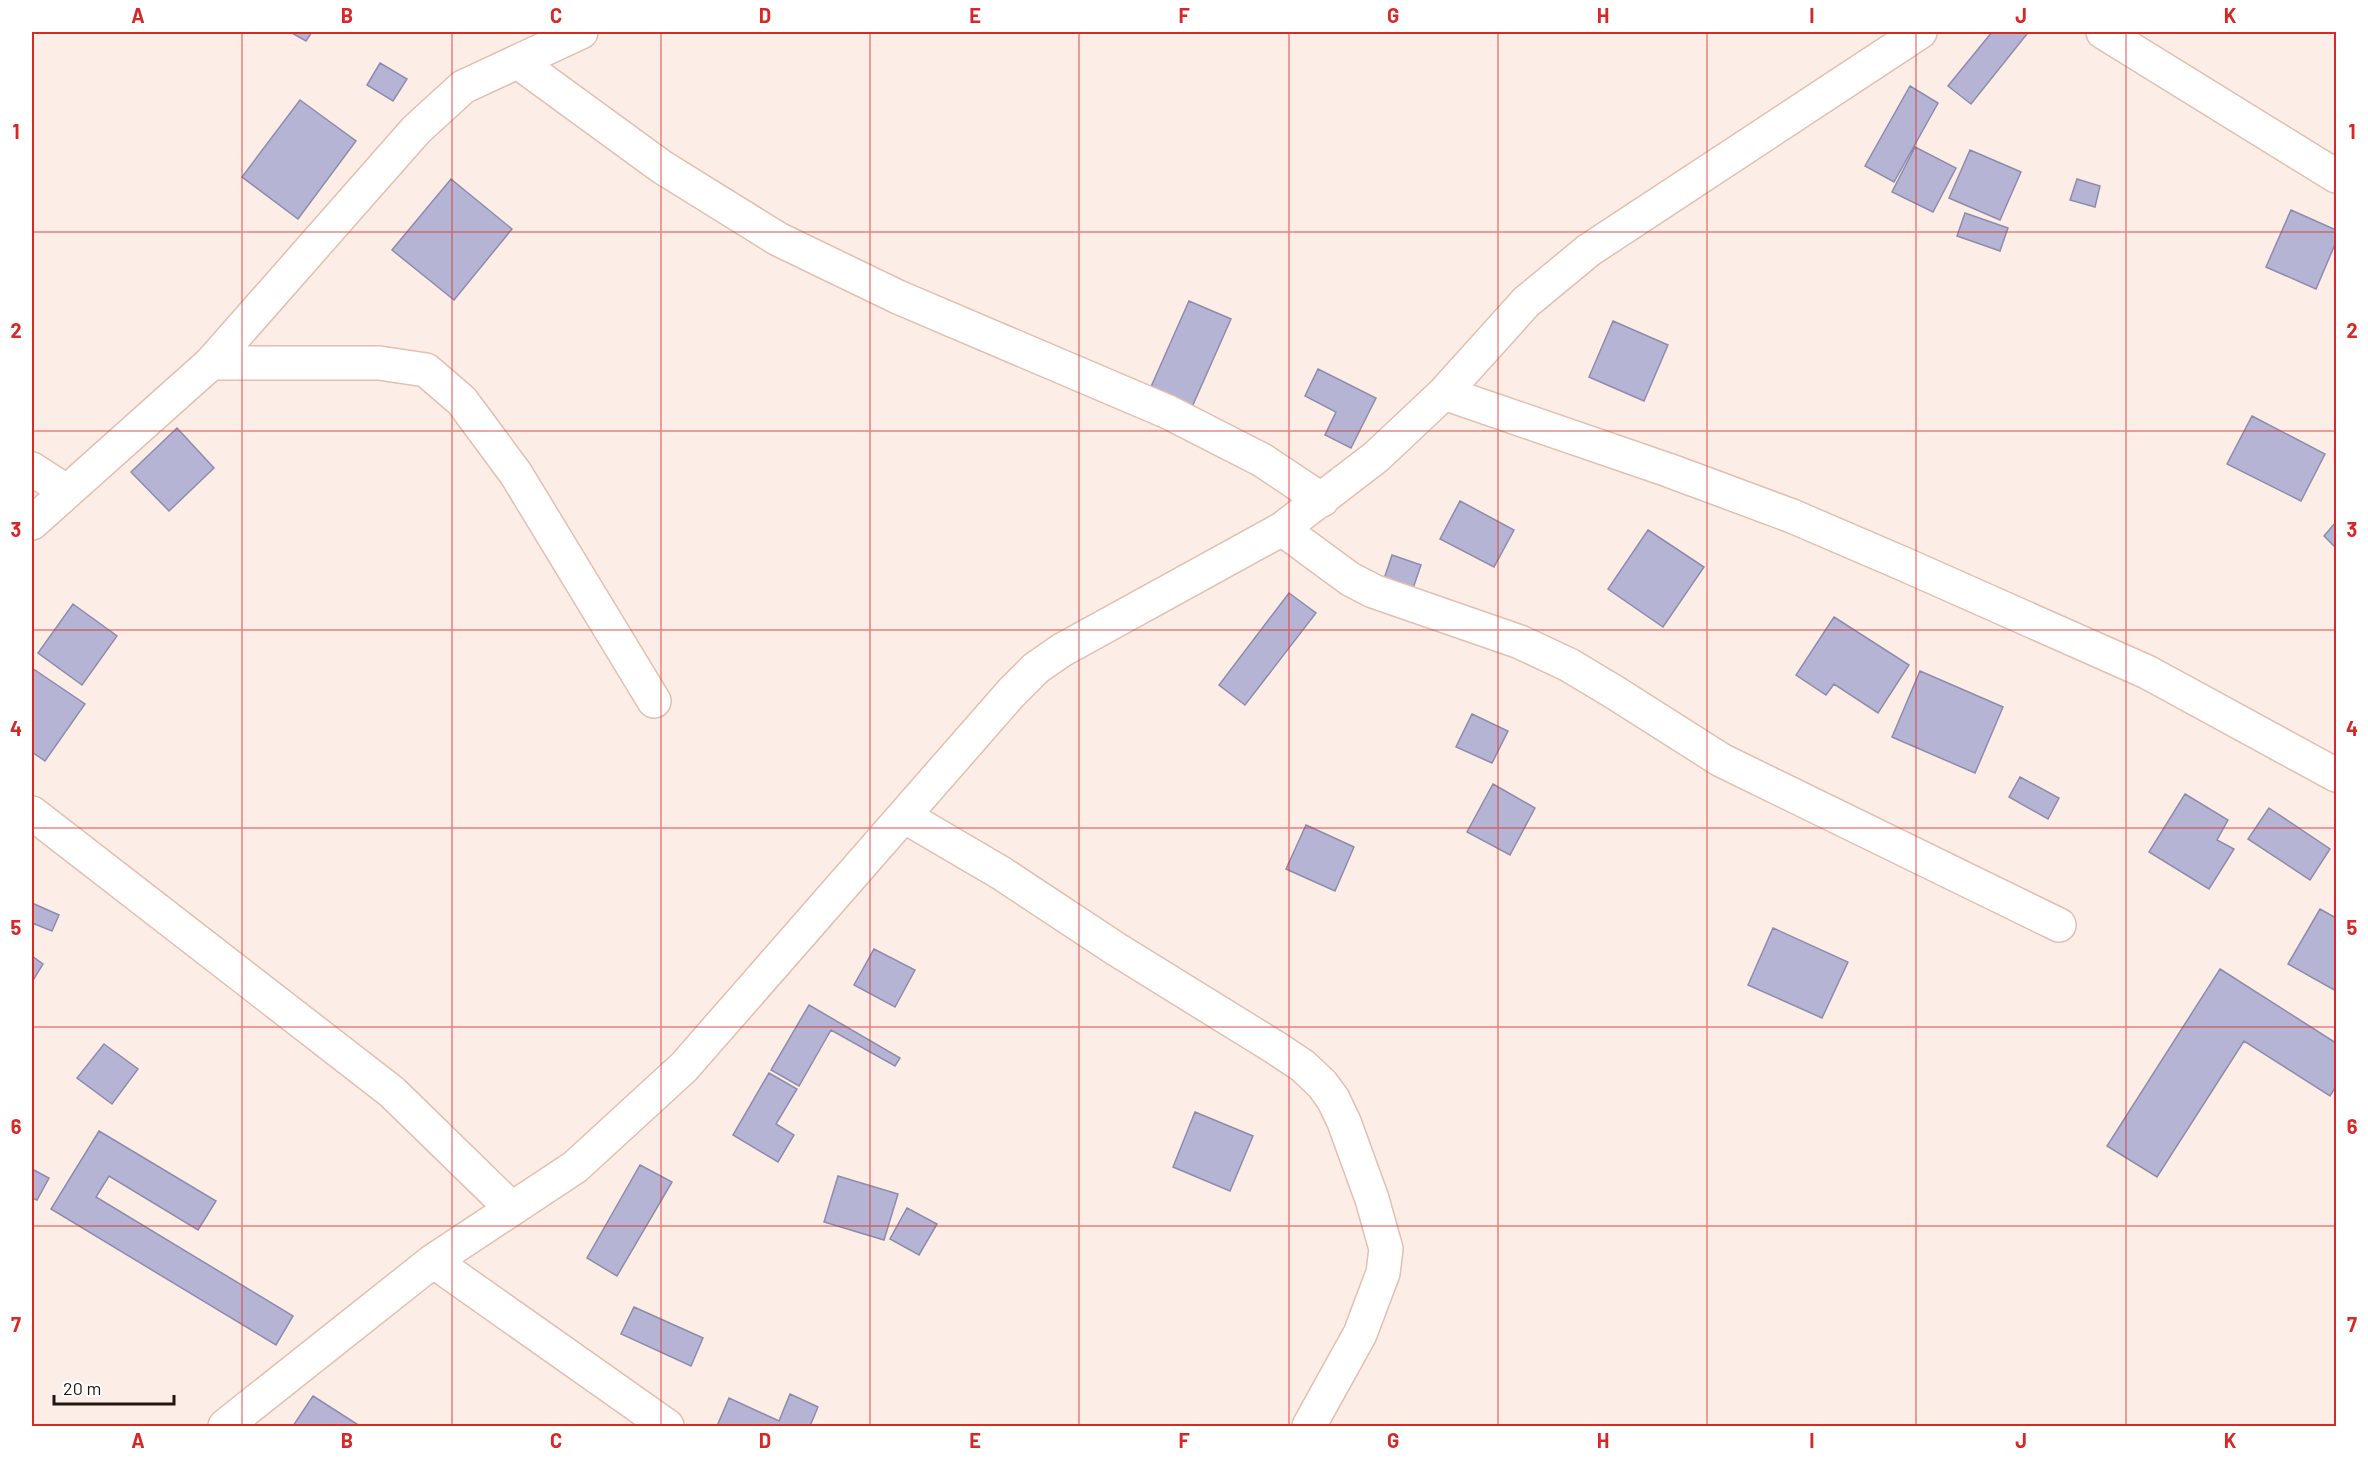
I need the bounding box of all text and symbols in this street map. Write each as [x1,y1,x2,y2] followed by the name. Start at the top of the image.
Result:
[131,3,145,27] text: A
[341,3,353,27] text: B
[550,3,562,27] text: C
[759,3,771,27] text: D
[969,3,981,27] text: E
[1178,3,1190,27] text: F
[1387,3,1399,27] text: G
[1597,3,1609,27] text: H
[1809,3,1815,27] text: I
[2015,3,2027,27] text: J
[2224,3,2237,27] text: K
[12,119,20,143] text: 1
[2348,119,2356,143] text: 1
[10,318,22,342] text: 2
[2346,318,2358,342] text: 2
[11,517,21,541] text: 3
[2347,517,2357,541] text: 3
[10,716,22,740] text: 4
[2346,716,2358,740] text: 4
[11,915,22,939] text: 5
[2347,915,2358,939] text: 5
[11,1114,22,1138] text: 6
[2347,1114,2358,1138] text: 6
[11,1312,21,1336] text: 7
[2347,1312,2357,1336] text: 7
[54,1368,174,1406] scale bar
[63,1377,101,1399] text: 20 m
[131,1428,145,1452] text: A
[341,1428,353,1452] text: B
[550,1428,562,1452] text: C
[759,1428,771,1452] text: D
[969,1428,981,1452] text: E
[1178,1428,1190,1452] text: F
[1387,1428,1399,1452] text: G
[1597,1428,1609,1452] text: H
[1809,1428,1815,1452] text: I
[2015,1428,2027,1452] text: J
[2224,1428,2237,1452] text: K

